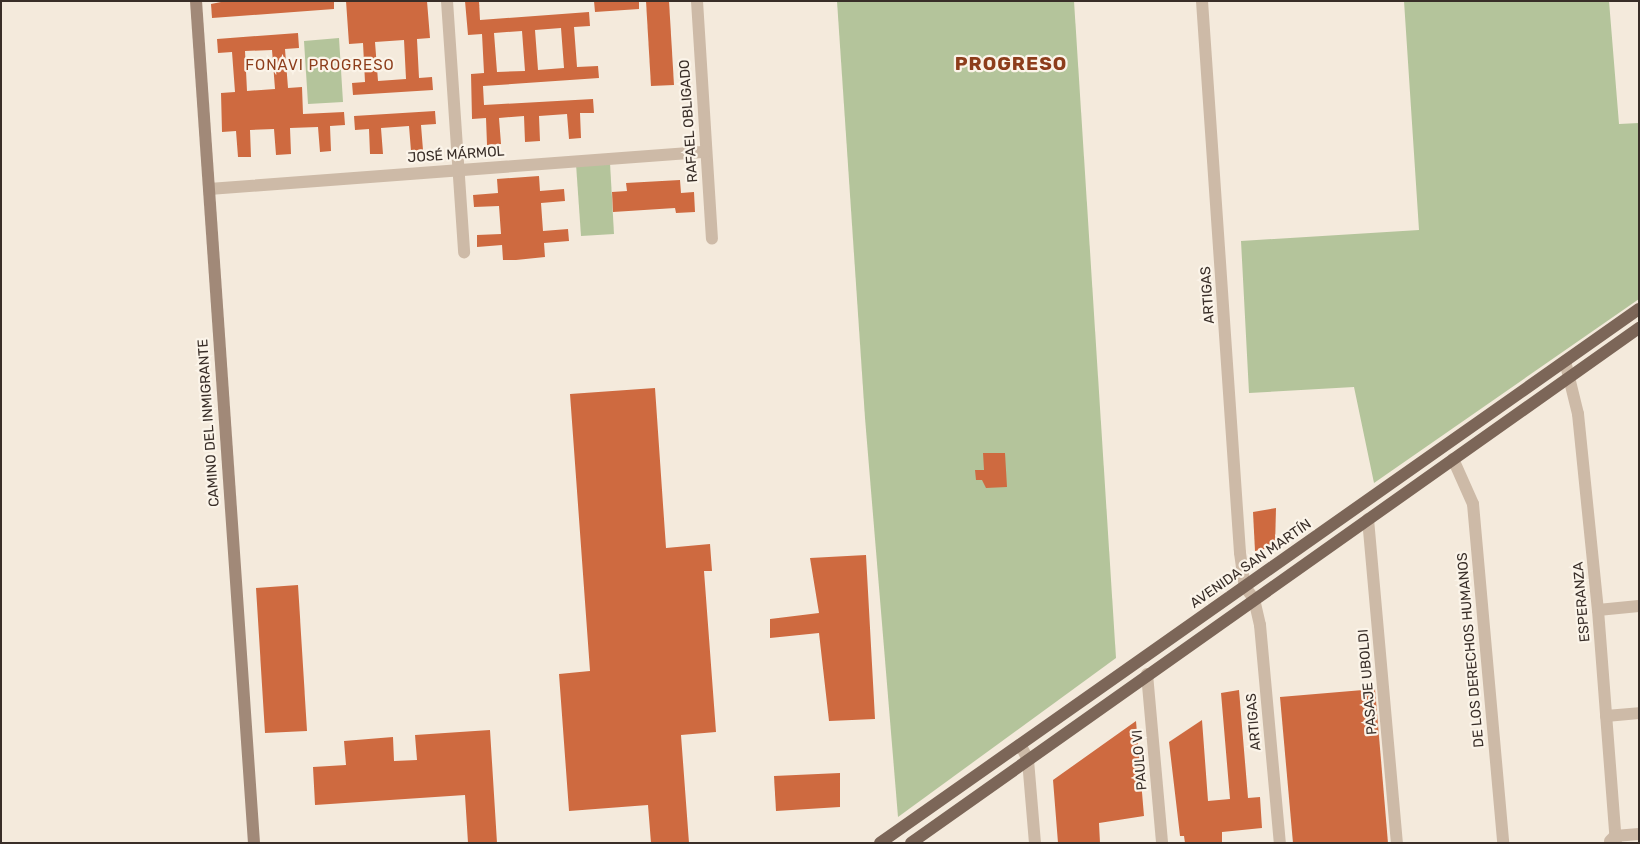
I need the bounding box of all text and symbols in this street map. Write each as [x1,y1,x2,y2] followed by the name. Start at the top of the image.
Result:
[954,53,1068,75] district label: PROGRESO
[243,57,397,75] district label: FONAVI PROGRESO
[676,59,702,183] street label: RAFAEL OBLIGADO
[407,143,505,167] street label: JOSÉ MÁRMOL
[1198,266,1218,324] street label: ARTIGAS
[195,338,223,508] street label: CAMINO DEL INMIGRANTE
[1187,516,1315,612] street label: AVENIDA SAN MARTÍN
[1454,552,1488,748] street label: DE LOS DERECHOS HUMANOS
[1570,561,1594,643] street label: ESPERANZA
[1355,628,1381,736] street label: PASAJE UBOLDI
[1243,693,1265,751] street label: ARTIGAS
[1129,729,1151,791] street label: PAULO VI

